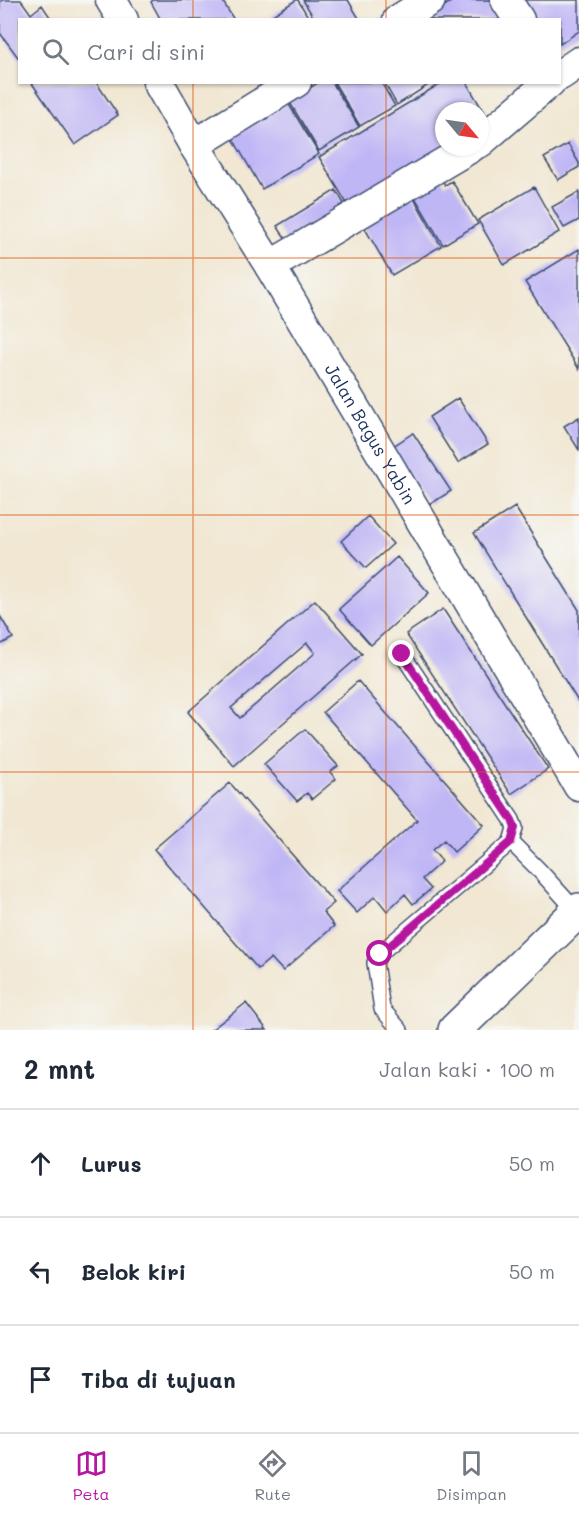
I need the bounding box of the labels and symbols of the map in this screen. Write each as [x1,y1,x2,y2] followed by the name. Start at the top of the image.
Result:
[435,102,489,156] north arrow
[320,359,422,508] street label: Jalan Bagus Yabin
[388,640,414,666] route end
[366,940,392,966] route start

